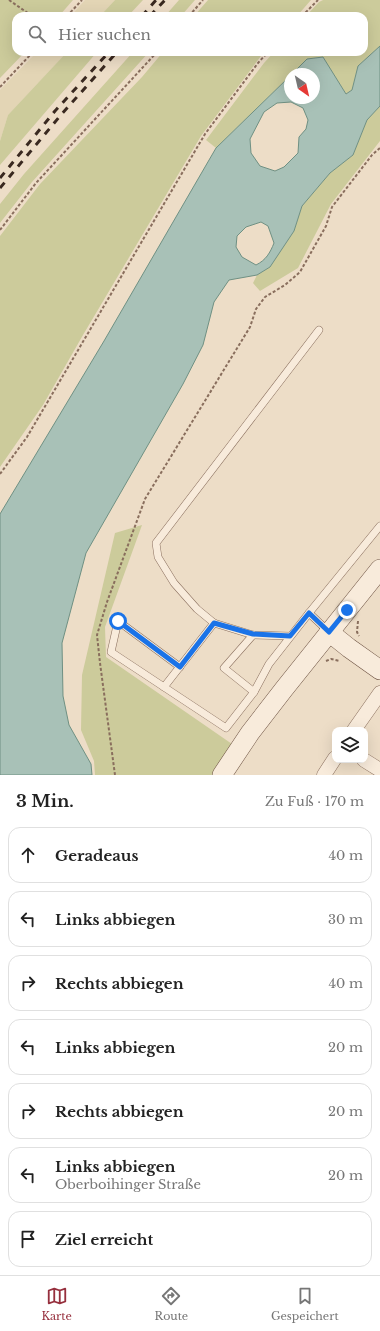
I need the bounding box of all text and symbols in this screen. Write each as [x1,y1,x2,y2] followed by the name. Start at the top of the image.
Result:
[12,12,368,56] search box
[26,23,48,45] icon: search
[58,25,151,44] text: Hier suchen
[284,68,320,104] north arrow
[338,601,356,619] route end
[109,612,127,630] route start
[332,727,368,763] map controls
[332,727,368,763] button: layers
[16,791,74,812] text: 3 Min.
[265,793,364,810] text: Zu Fuß · 170 m
[17,844,39,866] icon: ahead
[55,846,138,865] text: Geradeaus
[328,847,363,864] text: 40 m
[17,908,39,930] icon: left
[55,910,175,929] text: Links abbiegen
[328,911,363,928] text: 30 m
[17,972,39,994] icon: right
[55,974,184,993] text: Rechts abbiegen
[328,975,363,992] text: 40 m
[17,1036,39,1058] icon: left
[55,1038,175,1057] text: Links abbiegen
[328,1039,363,1056] text: 20 m
[17,1100,39,1122] icon: right
[55,1102,184,1121] text: Rechts abbiegen
[328,1103,363,1120] text: 20 m
[55,1157,175,1176] text: Links abbiegen
[17,1164,39,1186] icon: left
[328,1167,363,1184] text: 20 m
[55,1176,201,1193] text: Oberboihinger Straße
[17,1228,39,1250] icon: arrive
[55,1230,153,1249] text: Ziel erreicht
[41,1285,72,1323] tab: Karte
[155,1285,188,1323] tab: Route
[271,1285,339,1323] tab: Gespeichert

